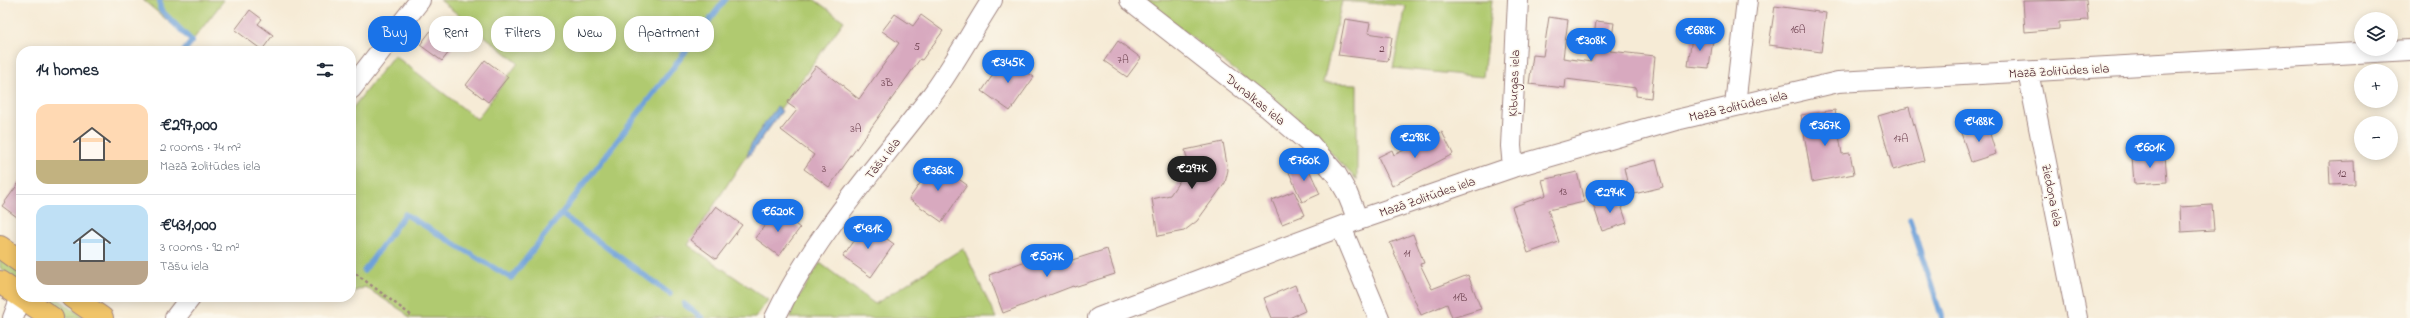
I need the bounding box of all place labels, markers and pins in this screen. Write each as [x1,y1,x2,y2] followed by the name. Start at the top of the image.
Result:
[1672,18,1728,52] pin: €688K
[1563,28,1619,62] pin: €308K
[980,50,1036,84] pin: €345K
[1951,109,2007,143] pin: €488K
[1797,113,1853,147] pin: €367K
[1387,125,1443,159] pin: €298K
[2122,135,2178,169] pin: €601K
[1276,148,1332,182] pin: €760K
[1164,156,1220,190] pin: €297K
[910,158,966,192] pin: €363K
[1582,180,1638,214] pin: €294K
[750,199,806,233] pin: €620K
[840,216,896,250] pin: €431K
[1019,244,1075,278] pin: €507K

